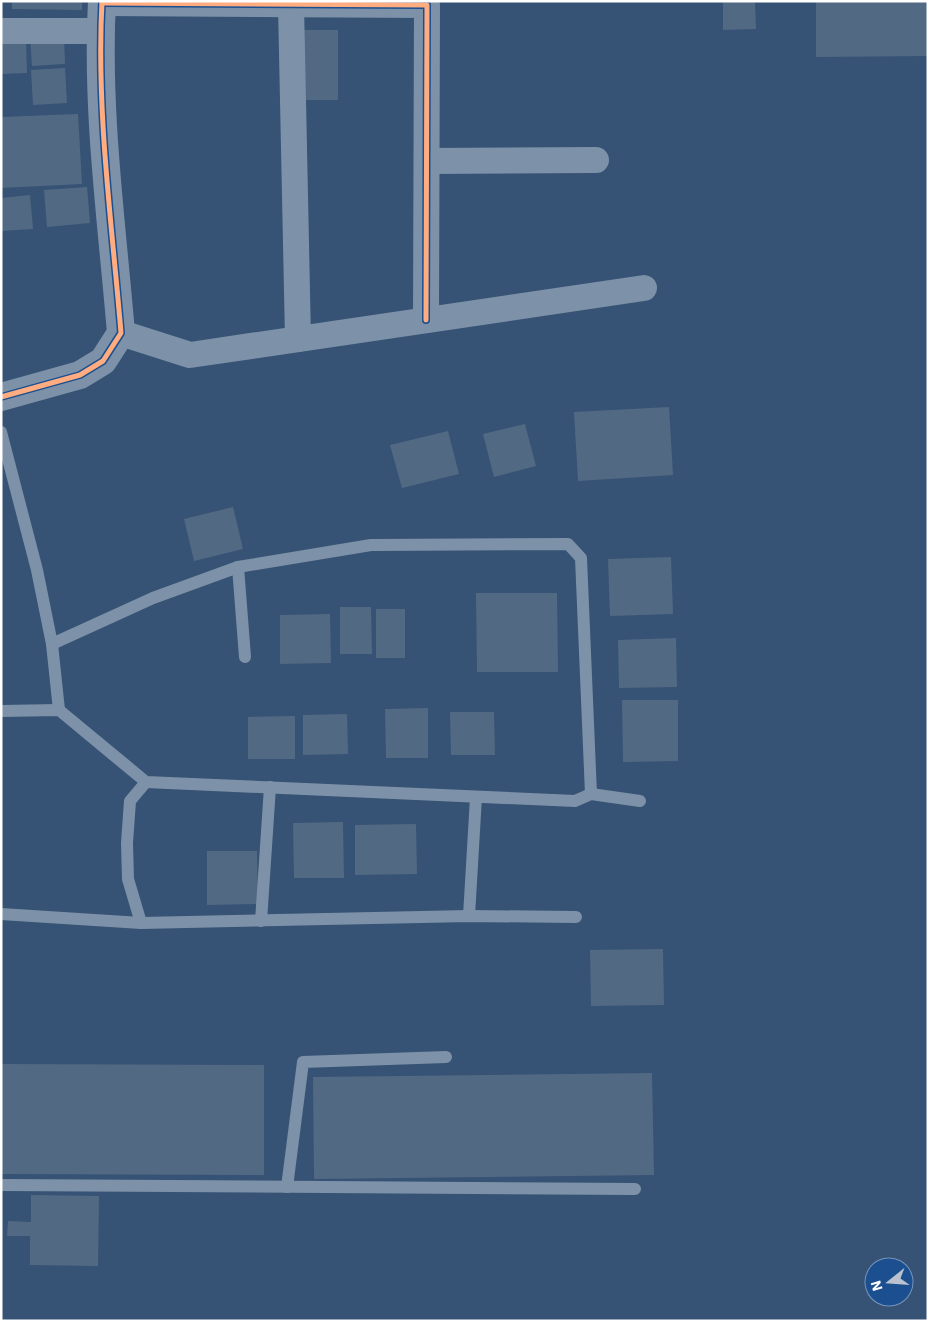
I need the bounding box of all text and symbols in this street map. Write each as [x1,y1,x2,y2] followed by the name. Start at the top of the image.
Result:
[864,1257,914,1307] north arrow
[866,1278,887,1293] text: N

